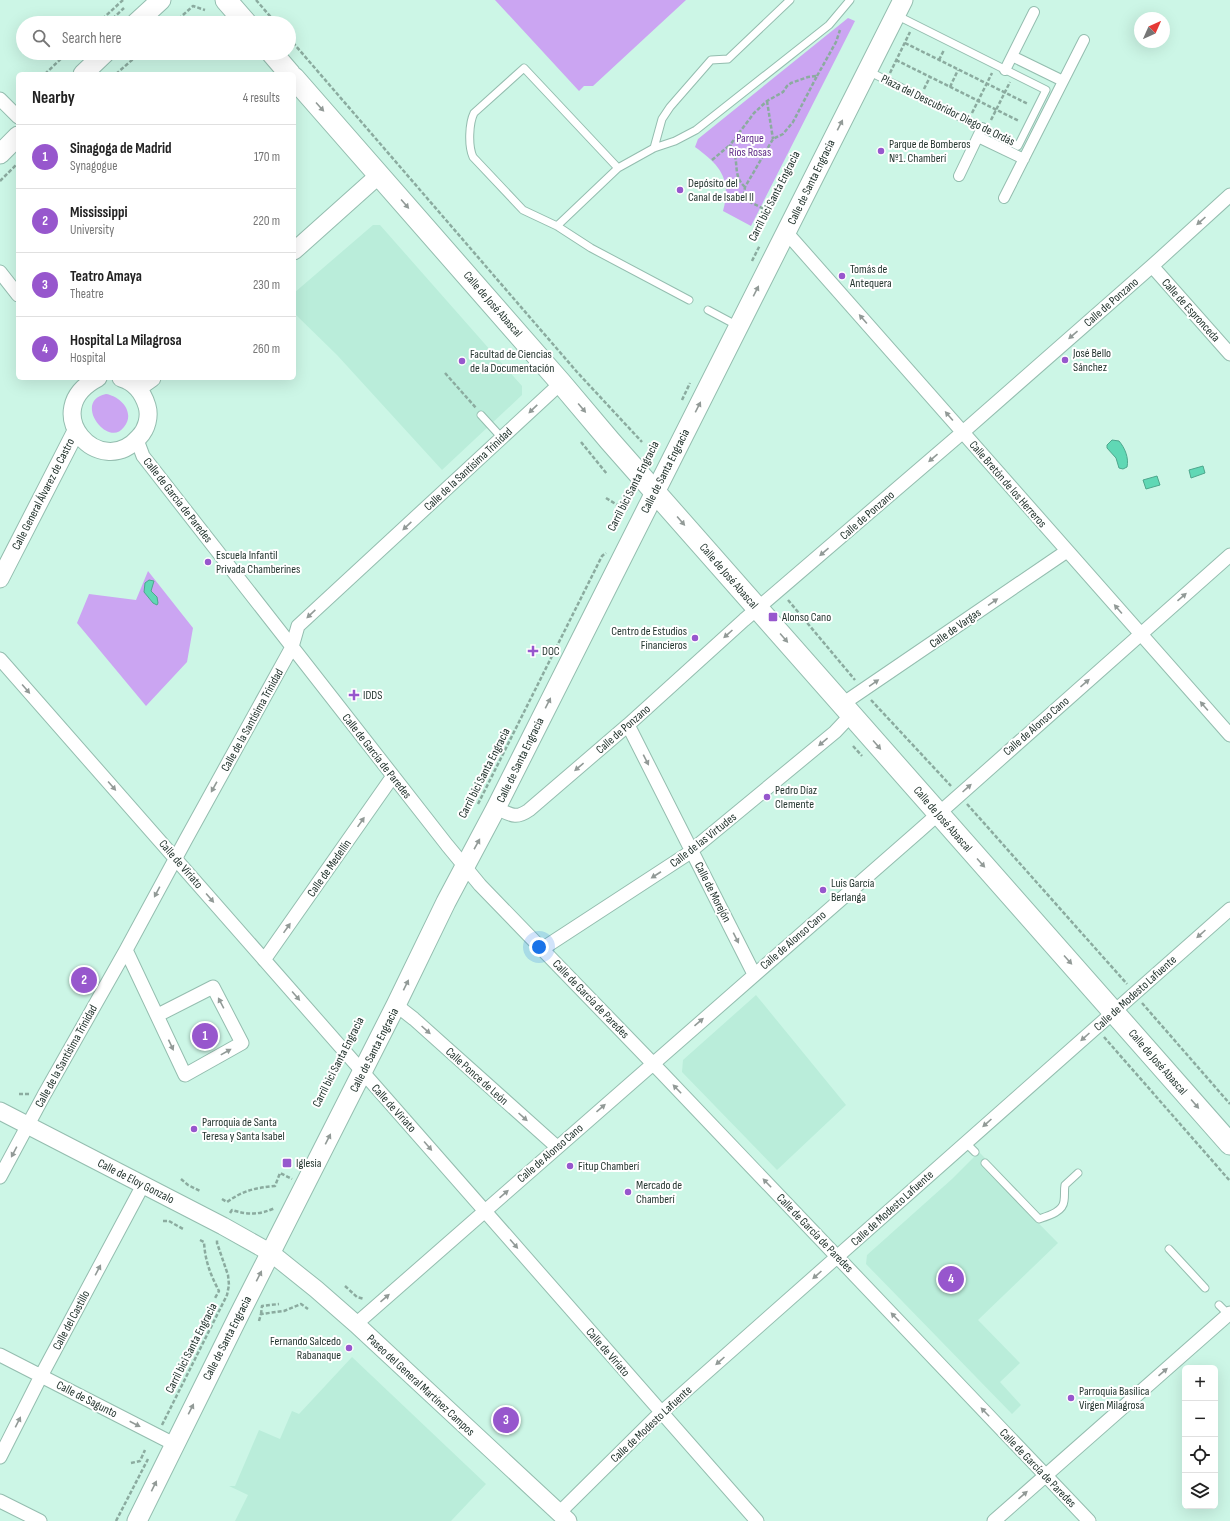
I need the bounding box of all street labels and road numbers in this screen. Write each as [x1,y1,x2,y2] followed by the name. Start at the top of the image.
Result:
[878,71,1017,149] street label: Plaza del Descubridor Diego de Ordás
[784,137,839,227] street label: Calle de Santa Engracia
[745,148,804,244] street label: Carril bici Santa Engracia
[460,268,525,340] street label: Calle de José Abascal
[1081,275,1142,330] street label: Calle de Ponzano
[1158,276,1223,345] street label: Calle de Espronceda
[421,425,516,514] street label: Calle de la Santísima Trinidad
[638,426,693,516] street label: Calle de Santa Engracia
[9,436,78,553] street label: Calle General Álvarez de Castro
[604,438,663,534] street label: Carril bici Santa Engracia
[966,438,1050,531] street label: Calle Bretón de los Herreros
[140,455,216,546] street label: Calle de García de Paredes
[837,488,898,543] street label: Calle de Ponzano
[696,540,761,612] street label: Calle de José Abascal
[927,605,984,652] street label: Calle de Vargas
[218,666,287,774] street label: Calle de la Santísima Trinidad
[1000,694,1072,759] street label: Calle de Alonso Cano
[593,702,654,757] street label: Calle de Ponzano
[339,711,415,802] street label: Calle de García de Paredes
[493,715,548,805] street label: Calle de Santa Engracia
[455,725,514,821] street label: Carril bici Santa Engracia
[910,783,975,855] street label: Calle de José Abascal
[667,810,740,871] street label: Calle de las Virtudes
[155,837,206,892] street label: Calle de Viriato
[304,837,355,900] street label: Calle de Medellín
[691,860,734,925] street label: Calle de Morejón
[757,908,829,973] street label: Calle de Alonso Cano
[1091,952,1180,1034] street label: Calle de Modesto Lafuente
[549,957,632,1042] street label: Calle de García de Paredes
[32,1002,101,1110] street label: Calle de la Santísima Trinidad
[347,1005,402,1095] street label: Calle de Santa Engracia
[309,1014,368,1110] street label: Carril bici Santa Engracia
[1125,1026,1190,1098] street label: Calle de José Abascal
[442,1044,511,1108] street label: Calle Ponce de León
[368,1081,419,1136] street label: Calle de Viriato
[514,1121,586,1186] street label: Calle de Alonso Cano
[95,1156,177,1207] street label: Calle de Eloy Gonzalo
[848,1167,937,1249] street label: Calle de Modesto Lafuente
[773,1191,856,1276] street label: Calle de García de Paredes
[49,1288,93,1353] street label: Calle del Castillo
[200,1293,255,1383] street label: Calle de Santa Engracia
[162,1300,221,1396] street label: Carril bici Santa Engracia
[582,1325,633,1380] street label: Calle de Viriato
[364,1331,478,1439] street label: Paseo del General Martínez Campos
[54,1378,120,1421] street label: Calle de Sagunto
[608,1383,695,1466] street label: Calle de Modesto Lafuente
[996,1426,1079,1511] street label: Calle de García de Paredes

